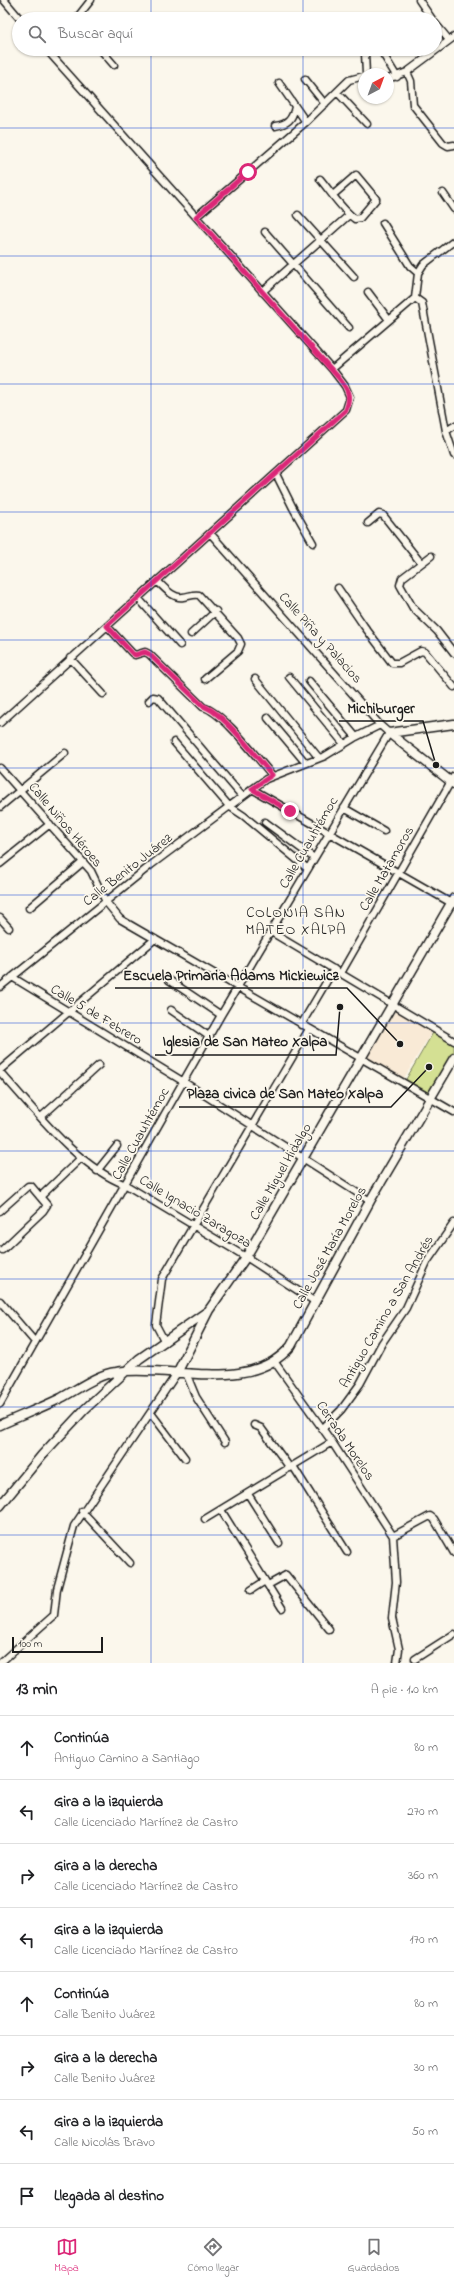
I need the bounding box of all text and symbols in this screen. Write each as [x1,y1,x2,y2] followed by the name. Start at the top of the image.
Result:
[12,12,442,56] search box
[26,23,48,45] icon: search
[58,23,133,45] text: Buscar aquí
[358,68,394,104] north arrow
[239,163,257,181] route start
[272,588,367,689] street label: Calle Piña y Palacios
[339,694,423,721] callout: Michiburger
[347,698,415,722] text: Michiburger
[23,778,107,872] street label: Calle Niños Héroes
[274,793,344,893] street label: Calle Cuauhtémoc
[281,802,299,820] route end
[354,823,420,915] street label: Calle Matamoros
[79,828,177,912] street label: Calle Benito Juárez
[245,902,347,941] district label: COLONIA SAN MATEO XALPA
[115,961,347,988] callout: Escuela Primaria Adams Mickiewicz
[123,965,340,987] text: Escuela Primaria Adams Mickiewicz
[46,979,146,1051] street label: Calle 5 de Febrero
[155,1028,336,1055] callout: Iglesia de San Mateo Xalpa
[163,1031,327,1055] text: Iglesia de San Mateo Xalpa
[179,1080,391,1107] callout: Plaza civica de San Mateo Xalpa
[107,1083,176,1184] street label: Calle Cuauhtémoc
[187,1083,383,1105] text: Plaza civica de San Mateo Xalpa
[245,1119,318,1225] street label: Calle Miguel Hidalgo
[134,1170,255,1255] street label: Calle Ignacio Zaragoza
[287,1183,373,1313] street label: Calle José María Morelos
[335,1232,440,1393] street label: Antiguo Camino a San Andrés
[310,1397,380,1485] street label: Cerrada Morelos
[12,1635,103,1654] scale bar
[18,1636,42,1652] text: 100 m
[16,1677,57,1702] text: 13 min
[371,1680,438,1699] text: A pie · 1.0 km
[54,1727,109,1749] text: Continúa
[16,1737,38,1759] icon: ahead
[414,1738,438,1757] text: 80 m
[54,1749,200,1768] text: Antiguo Camino a Santiago
[54,1791,163,1813] text: Gira a la izquierda
[16,1801,38,1823] icon: left
[407,1802,438,1821] text: 270 m
[54,1813,238,1832] text: Calle Licenciado Martínez de Castro
[54,1855,157,1877] text: Gira a la derecha
[16,1865,38,1887] icon: right
[408,1866,438,1885] text: 360 m
[54,1877,238,1896] text: Calle Licenciado Martínez de Castro
[54,1919,163,1941] text: Gira a la izquierda
[16,1929,38,1951] icon: left
[410,1930,438,1949] text: 170 m
[54,1941,238,1960] text: Calle Licenciado Martínez de Castro
[54,1983,109,2005] text: Continúa
[16,1993,38,2015] icon: ahead
[414,1994,438,2013] text: 80 m
[54,2005,155,2024] text: Calle Benito Juárez
[54,2047,157,2069] text: Gira a la derecha
[16,2057,38,2079] icon: right
[414,2058,438,2077] text: 30 m
[54,2069,155,2088] text: Calle Benito Juárez
[54,2111,163,2133] text: Gira a la izquierda
[16,2121,38,2143] icon: left
[412,2122,438,2141] text: 50 m
[54,2133,155,2152] text: Calle Nicolás Bravo
[16,2185,38,2207] icon: arrive
[54,2185,164,2207] text: Llegada al destino
[54,2236,79,2276] tab: Mapa
[187,2236,239,2276] tab: Cómo llegar
[348,2236,400,2276] tab: Guardados

